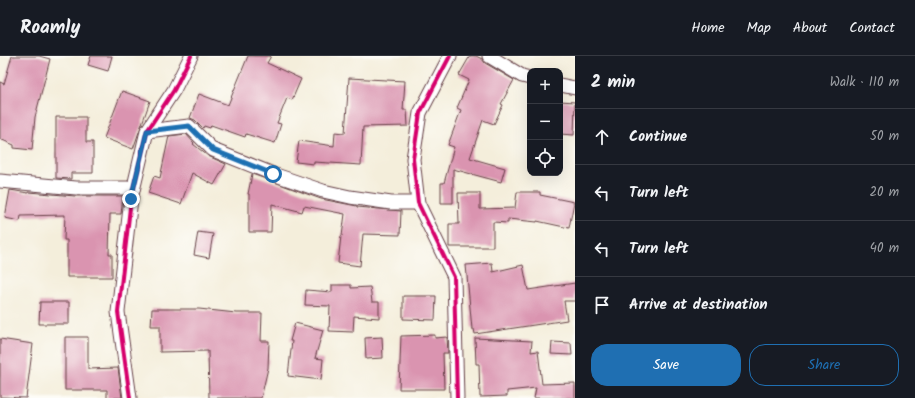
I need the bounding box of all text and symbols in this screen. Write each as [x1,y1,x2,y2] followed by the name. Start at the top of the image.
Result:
[20,13,80,43] text: Roamly
[691,17,725,39] text: Home
[747,17,771,39] text: Map
[793,17,827,39] text: About
[849,17,895,39] text: Contact
[527,68,563,176] map controls
[527,68,563,104] button: +
[591,69,635,96] text: 2 min
[830,72,899,93] text: Walk · 110 m
[527,104,563,140] button: −
[629,125,687,149] text: Continue
[591,126,613,148] icon: ahead
[870,126,899,147] text: 50 m
[527,140,563,176] button: locate
[264,165,282,183] route start
[629,181,689,205] text: Turn left
[591,182,613,204] icon: left
[869,182,899,203] text: 20 m
[122,190,140,208] route end
[629,237,689,261] text: Turn left
[591,238,613,260] icon: left
[870,238,899,259] text: 40 m
[629,293,768,317] text: Arrive at destination
[591,294,613,316] icon: arrive
[591,344,741,386] button: Save
[749,344,899,386] button: Share

